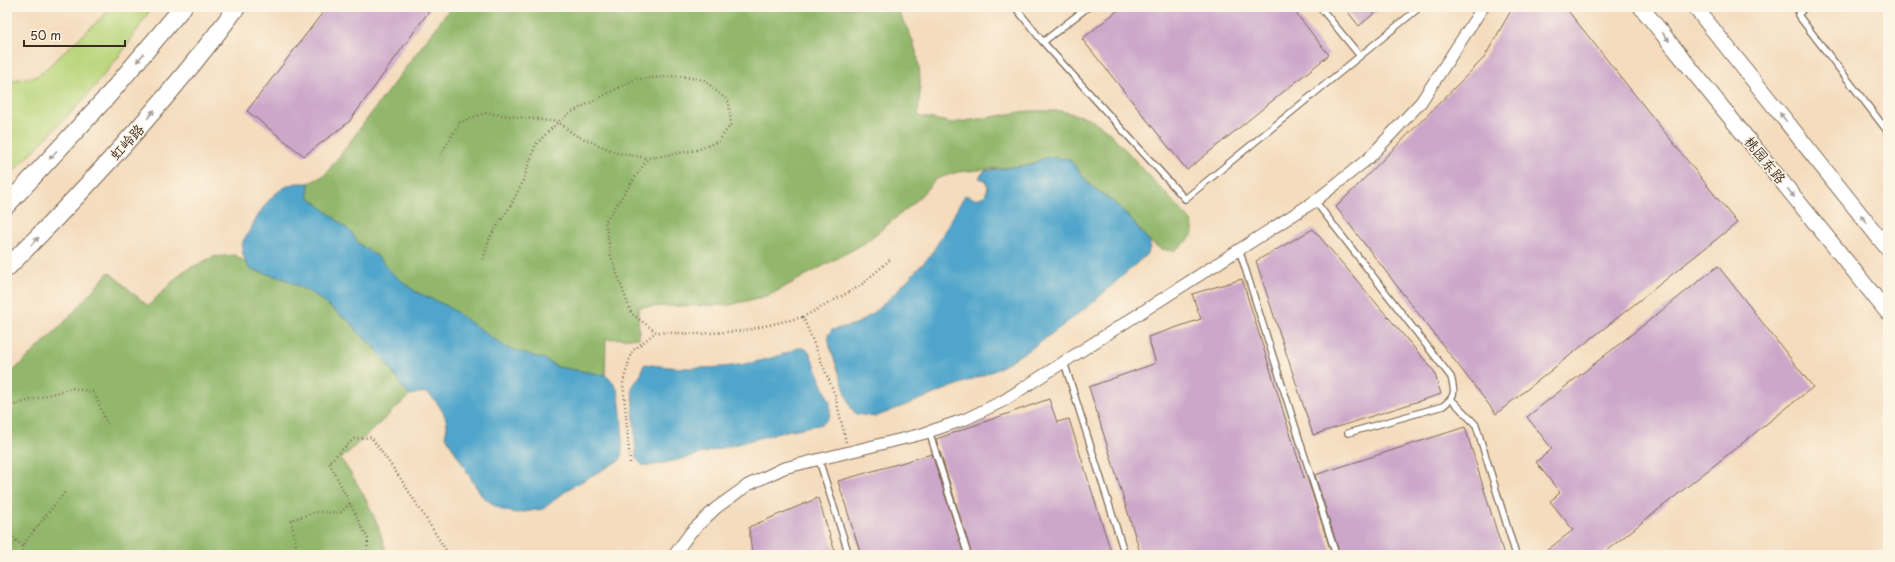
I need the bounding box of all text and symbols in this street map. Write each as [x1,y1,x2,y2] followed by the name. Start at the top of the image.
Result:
[24,22,125,48] scale bar
[30,26,61,44] text: 50 m
[1661,32,1670,43] one-way arrow
[135,53,144,64] one-way arrow
[147,109,156,120] one-way arrow
[1778,112,1787,123] one-way arrow
[105,119,149,164] street label: 虹岭路
[1740,131,1791,188] street label: 桃园东路
[49,150,58,161] one-way arrow
[1787,188,1796,198] one-way arrow
[1859,213,1868,224] one-way arrow
[30,236,40,246] one-way arrow

